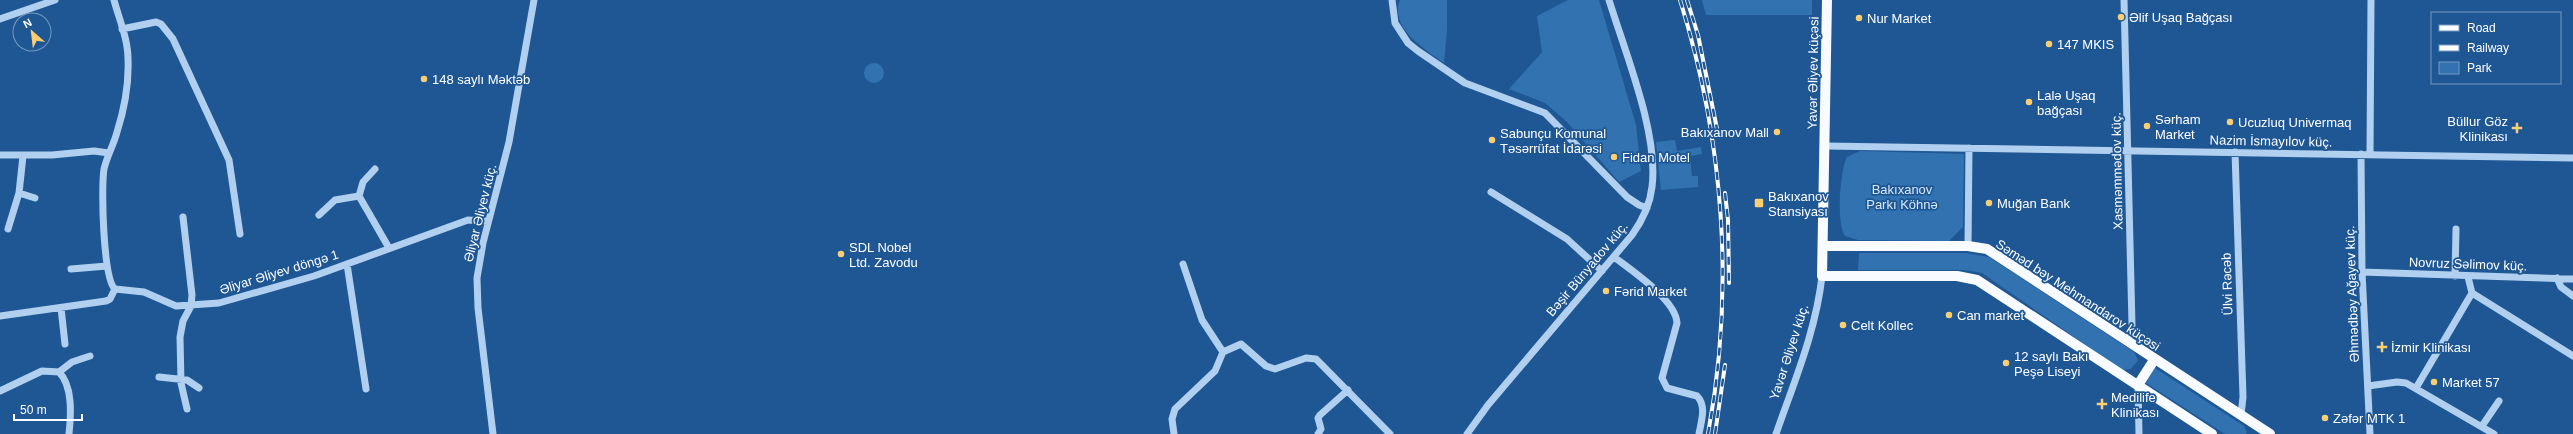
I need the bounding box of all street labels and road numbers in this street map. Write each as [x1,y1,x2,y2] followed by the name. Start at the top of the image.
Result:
[1805,16,1821,130] street label: Yavər Əliyev küçəsi
[2108,112,2126,230] street label: Xasməmmədov küç.
[2209,132,2333,150] street label: Nazim İsmayılov küç.
[461,162,499,264] street label: Əliyar Əliyev küç.
[1543,219,1631,319] street label: Bəşir Bünyadov küç.
[2342,225,2362,363] street label: Əhmədbəy Ağayev küç.
[1993,236,2163,354] street label: Səməd bəy Mehmandarov küçəsi
[218,247,340,297] street label: Əliyar Əliyev döngə 1
[2218,252,2236,316] street label: Ülvi Rəcəb
[2409,254,2527,274] street label: Novruz Səlimov küç.
[1766,302,1812,402] street label: Yavər Əliyev küç.

